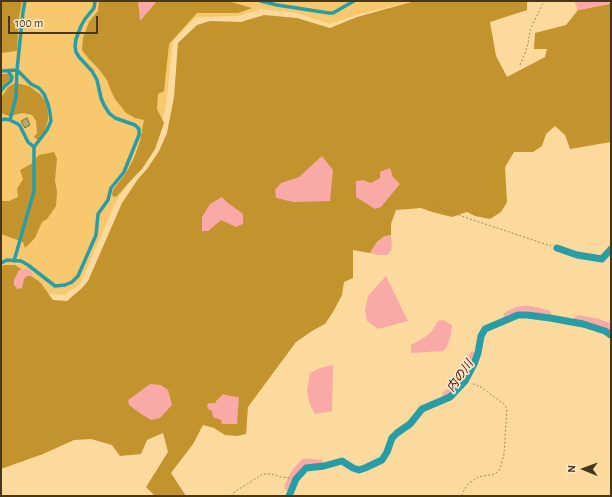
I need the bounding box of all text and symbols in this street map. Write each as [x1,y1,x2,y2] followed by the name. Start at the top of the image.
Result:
[10,8,100,34] scale bar
[15,17,43,29] text: 100 m
[444,357,476,395] water label: 内の川
[564,449,604,489] north arrow
[566,465,577,473] text: N

